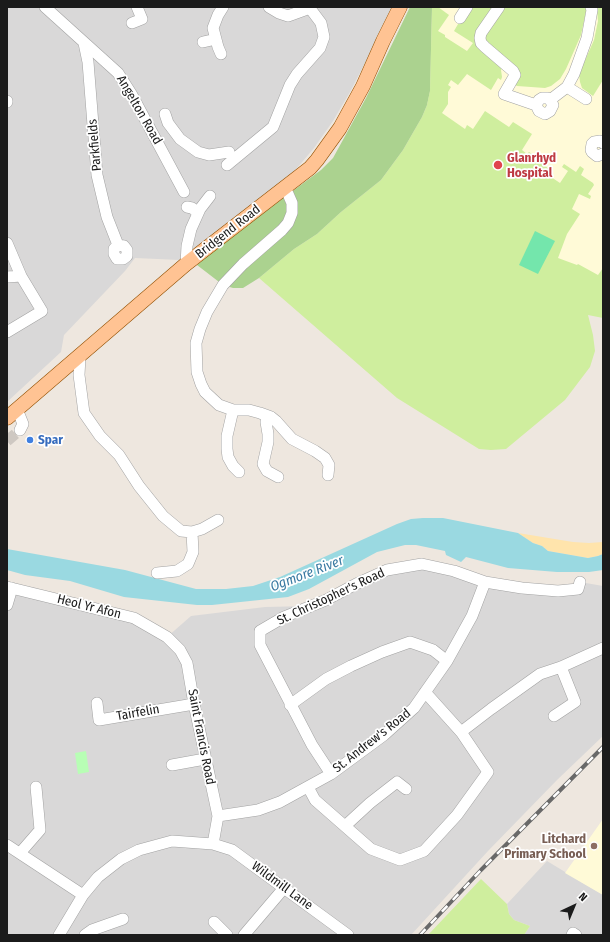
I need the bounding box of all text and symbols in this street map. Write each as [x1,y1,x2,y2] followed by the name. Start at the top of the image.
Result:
[113,73,165,147] street label: Angelton Road
[85,118,105,172] street label: Parkfields
[507,150,556,181] place label: Glanrhyd Hospital
[492,159,504,171] marker: Glanrhyd Hospital
[192,202,264,262] street label: Bridgend Road
[38,432,63,448] place label: Spar
[25,435,35,445] marker: Spar
[268,552,346,596] water label: Ogmore River
[275,565,387,629] street label: St. Christopher's Road
[55,592,123,622] street label: Heol Yr Afon
[184,688,218,786] street label: Saint Francis Road
[115,702,161,724] street label: Tairfelin
[330,706,414,776] street label: St. Andrew's Road
[504,831,586,862] place label: Litchard Primary School
[589,841,599,851] marker: Litchard Primary School
[248,859,316,913] street label: Wildmill Lane
[554,886,594,926] north arrow
[576,890,590,904] text: N

